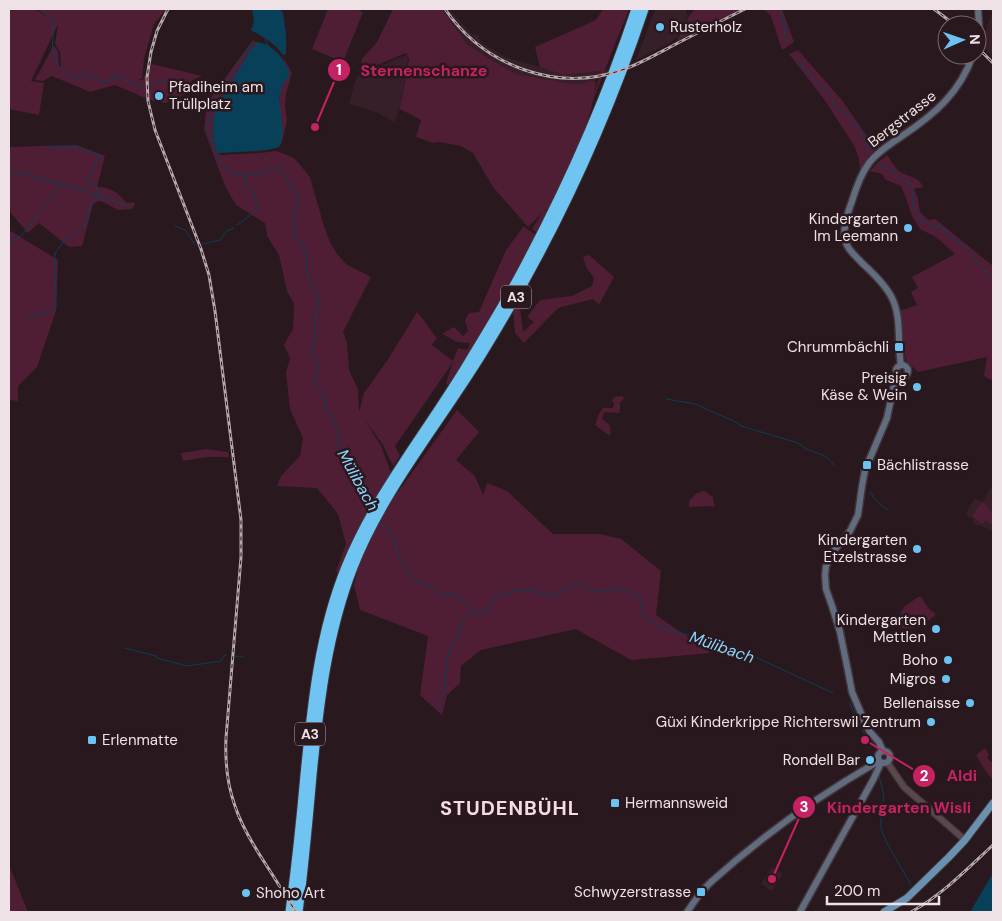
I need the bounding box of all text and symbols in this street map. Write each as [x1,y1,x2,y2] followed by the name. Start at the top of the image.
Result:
[937,15,987,65] north arrow
[670,17,742,37] place label: Rusterholz
[654,21,666,33] marker: Rusterholz
[966,34,984,45] text: N
[326,55,498,86] callout: Sternenschanze
[336,60,342,80] text: 1
[361,60,487,81] text: Sternenschanze
[169,77,263,114] place label: Pfadiheim am Trüllplatz
[864,86,940,152] street label: Bergstrasse
[153,90,165,102] marker: Pfadiheim am Trüllplatz
[809,209,898,246] place label: Kindergarten Im Leemann
[902,222,914,234] marker: Kindergarten Im Leemann
[501,286,531,308] road number: A3
[787,337,889,357] place label: Chrummbächli
[893,341,905,353] marker: Chrummbächli
[821,368,907,405] place label: Preisig Käse & Wein
[911,381,923,393] marker: Preisig Käse & Wein
[333,445,383,515] water label: Mülibach
[877,455,969,475] place label: Bächlistrasse
[861,459,873,471] marker: Bächlistrasse
[818,530,907,567] place label: Kindergarten Etzelstrasse
[911,543,923,555] marker: Kindergarten Etzelstrasse
[837,610,926,647] place label: Kindergarten Mettlen
[930,623,942,635] marker: Kindergarten Mettlen
[687,626,757,668] water label: Mülibach
[903,650,938,670] place label: Boho
[942,654,954,666] marker: Boho
[890,669,936,689] place label: Migros
[940,673,952,685] marker: Migros
[883,693,960,713] place label: Bellenaisse
[964,697,976,709] marker: Bellenaisse
[656,712,921,732] place label: Güxi Kinderkrippe Richterswil Zentrum
[925,716,937,728] marker: Güxi Kinderkrippe Richterswil Zentrum
[295,722,325,746] road number: A3
[102,730,178,750] place label: Erlenmatte
[86,734,98,746] marker: Erlenmatte
[783,750,860,770] place label: Rondell Bar
[864,754,876,766] marker: Rondell Bar
[912,760,987,791] callout: Aldi
[947,765,977,786] text: Aldi
[920,766,929,786] text: 2
[792,792,981,823] callout: Kindergarten Wisli
[625,793,728,813] place label: Hermannsweid
[440,795,580,821] district label: STUDENBÜHL
[609,797,621,809] marker: Hermannsweid
[799,797,809,817] text: 3
[827,797,971,818] text: Kindergarten Wisli
[827,874,940,906] scale bar
[834,881,880,901] text: 200 m
[574,882,691,902] place label: Schwyzerstrasse
[256,883,325,903] place label: Shoho Art
[695,886,707,898] marker: Schwyzerstrasse
[240,887,252,899] marker: Shoho Art

